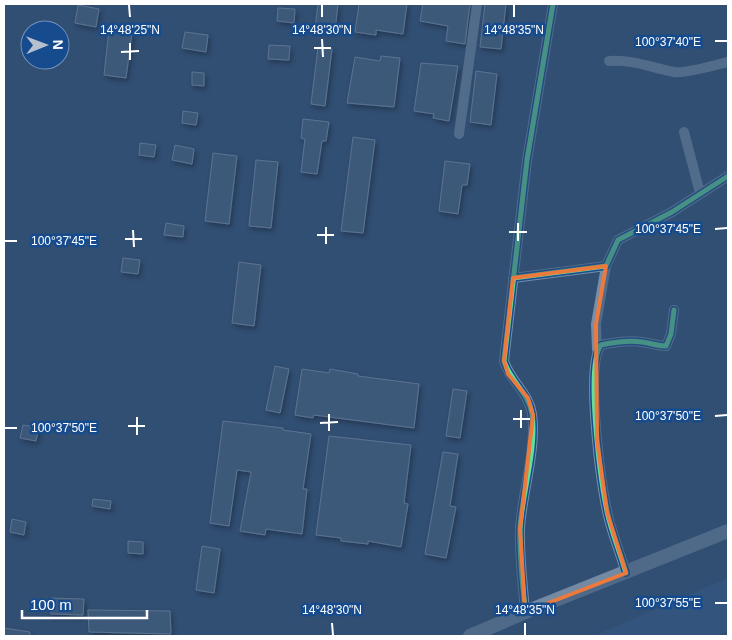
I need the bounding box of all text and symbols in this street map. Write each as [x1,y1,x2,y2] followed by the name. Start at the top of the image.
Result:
[20,20,70,70] north arrow
[100,23,160,37] text: 14°48'25"N
[292,23,352,37] text: 14°48'30"N
[484,23,544,37] text: 14°48'35"N
[635,35,701,49] text: 100°37'40"E
[50,40,66,50] text: N
[635,222,701,236] text: 100°37'45"E
[31,234,97,248] text: 100°37'45"E
[635,409,701,423] text: 100°37'50"E
[31,421,97,435] text: 100°37'50"E
[22,588,148,620] scale bar
[30,596,72,613] text: 100 m
[635,596,701,610] text: 100°37'55"E
[302,603,362,617] text: 14°48'30"N
[495,603,555,617] text: 14°48'35"N

